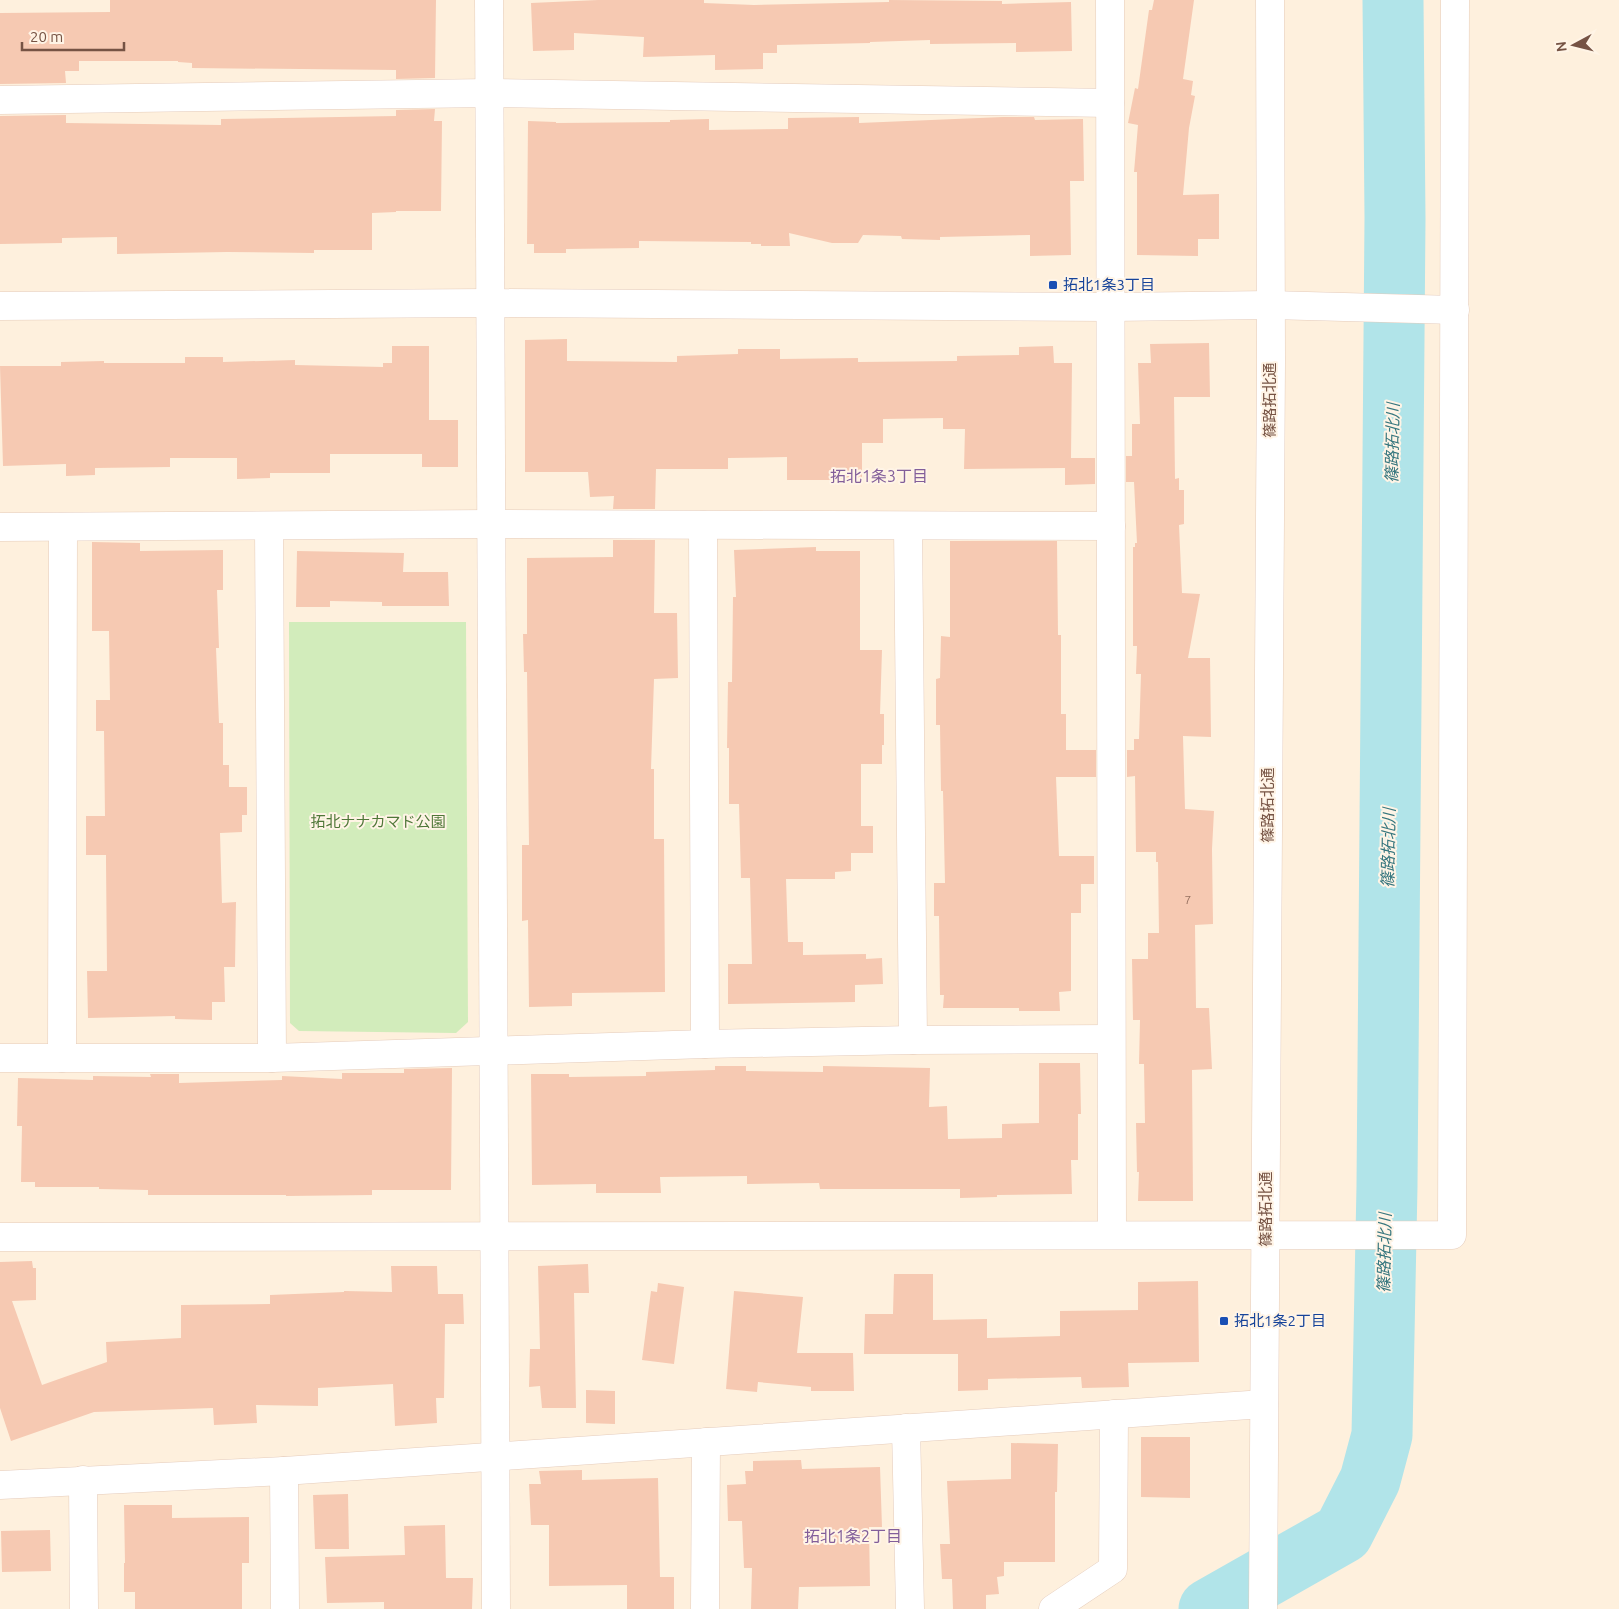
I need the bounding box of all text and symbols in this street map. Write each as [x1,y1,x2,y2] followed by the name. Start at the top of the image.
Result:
[22,20,125,52] scale bar
[1549,20,1599,70] north arrow
[30,28,63,45] text: 20 m
[1553,40,1570,53] text: N
[1063,276,1155,293] place label: 拓北1条3丁目
[1047,279,1059,291] marker: 拓北1条3丁目
[1261,362,1278,438] street label: 篠路拓北通
[1382,401,1402,483] water label: 篠路拓北川
[830,467,928,485] district label: 拓北1条3丁目
[1259,767,1276,843] street label: 篠路拓北通
[1378,806,1398,888] water label: 篠路拓北川
[310,813,446,830] park label: 拓北ナナカマド公園
[1185,893,1191,906] house number: 7
[1257,1171,1274,1247] street label: 篠路拓北通
[1374,1211,1394,1293] water label: 篠路拓北川
[1234,1312,1326,1329] place label: 拓北1条2丁目
[1218,1315,1230,1327] marker: 拓北1条2丁目
[804,1527,902,1545] district label: 拓北1条2丁目

